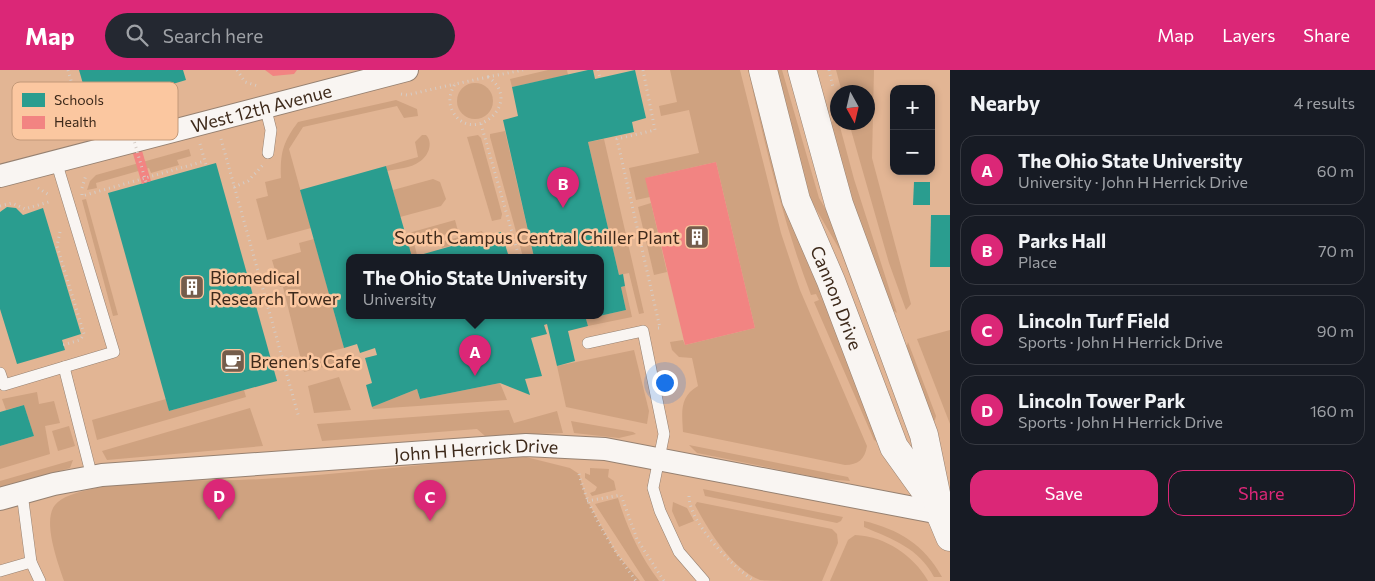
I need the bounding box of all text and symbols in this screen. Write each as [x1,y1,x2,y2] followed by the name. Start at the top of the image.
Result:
[105,13,455,58] search box
[25,21,75,50] text: Map
[123,21,151,49] icon: search
[163,24,263,47] text: Search here
[1157,24,1194,46] text: Map
[1222,24,1275,46] text: Layers
[1303,24,1350,46] text: Share
[189,79,334,137] street label: West 12th Avenue
[12,82,178,140] legend
[830,85,875,130] north arrow
[890,85,935,175] map controls
[890,85,935,130] button: +
[970,90,1040,115] text: Nearby
[54,91,104,108] text: Schools
[1294,93,1355,112] text: 4 results
[54,113,97,130] text: Health
[890,130,935,175] button: −
[1018,149,1243,172] text: The Ohio State University
[981,161,993,180] text: A
[1317,161,1354,180] text: 60 m
[547,167,579,208] pin: B
[1018,172,1248,191] text: University · John H Herrick Drive
[684,224,710,250] building icon: South Campus Central Chiller Plant
[394,226,680,248] place label: South Campus Central Chiller Plant
[1018,229,1106,252] text: Parks Hall
[982,241,992,260] text: B
[1318,241,1354,260] text: 70 m
[806,242,867,353] street label: Cannon Drive
[1018,252,1057,271] text: Place
[346,254,604,319] popup
[210,266,339,309] place label: Biomedical Research Tower
[363,266,587,289] text: The Ohio State University
[179,274,205,300] building icon: Biomedical Research Tower
[363,289,436,308] text: University
[1018,309,1169,332] text: Lincoln Turf Field
[982,321,992,340] text: C
[1317,321,1354,340] text: 90 m
[1018,332,1223,351] text: Sports · John H Herrick Drive
[459,335,491,376] pin: A
[220,348,246,374] cafe icon: Brenen’s Cafe
[250,350,361,372] place label: Brenen’s Cafe
[652,370,678,396] your location
[1018,389,1185,412] text: Lincoln Tower Park
[981,401,993,420] text: D
[1310,401,1354,420] text: 160 m
[1018,412,1223,431] text: Sports · John H Herrick Drive
[393,434,559,465] street label: John H Herrick Drive
[970,470,1158,516] button: Save
[1168,470,1355,516] button: Share
[203,479,235,520] pin: D
[414,480,446,521] pin: C

